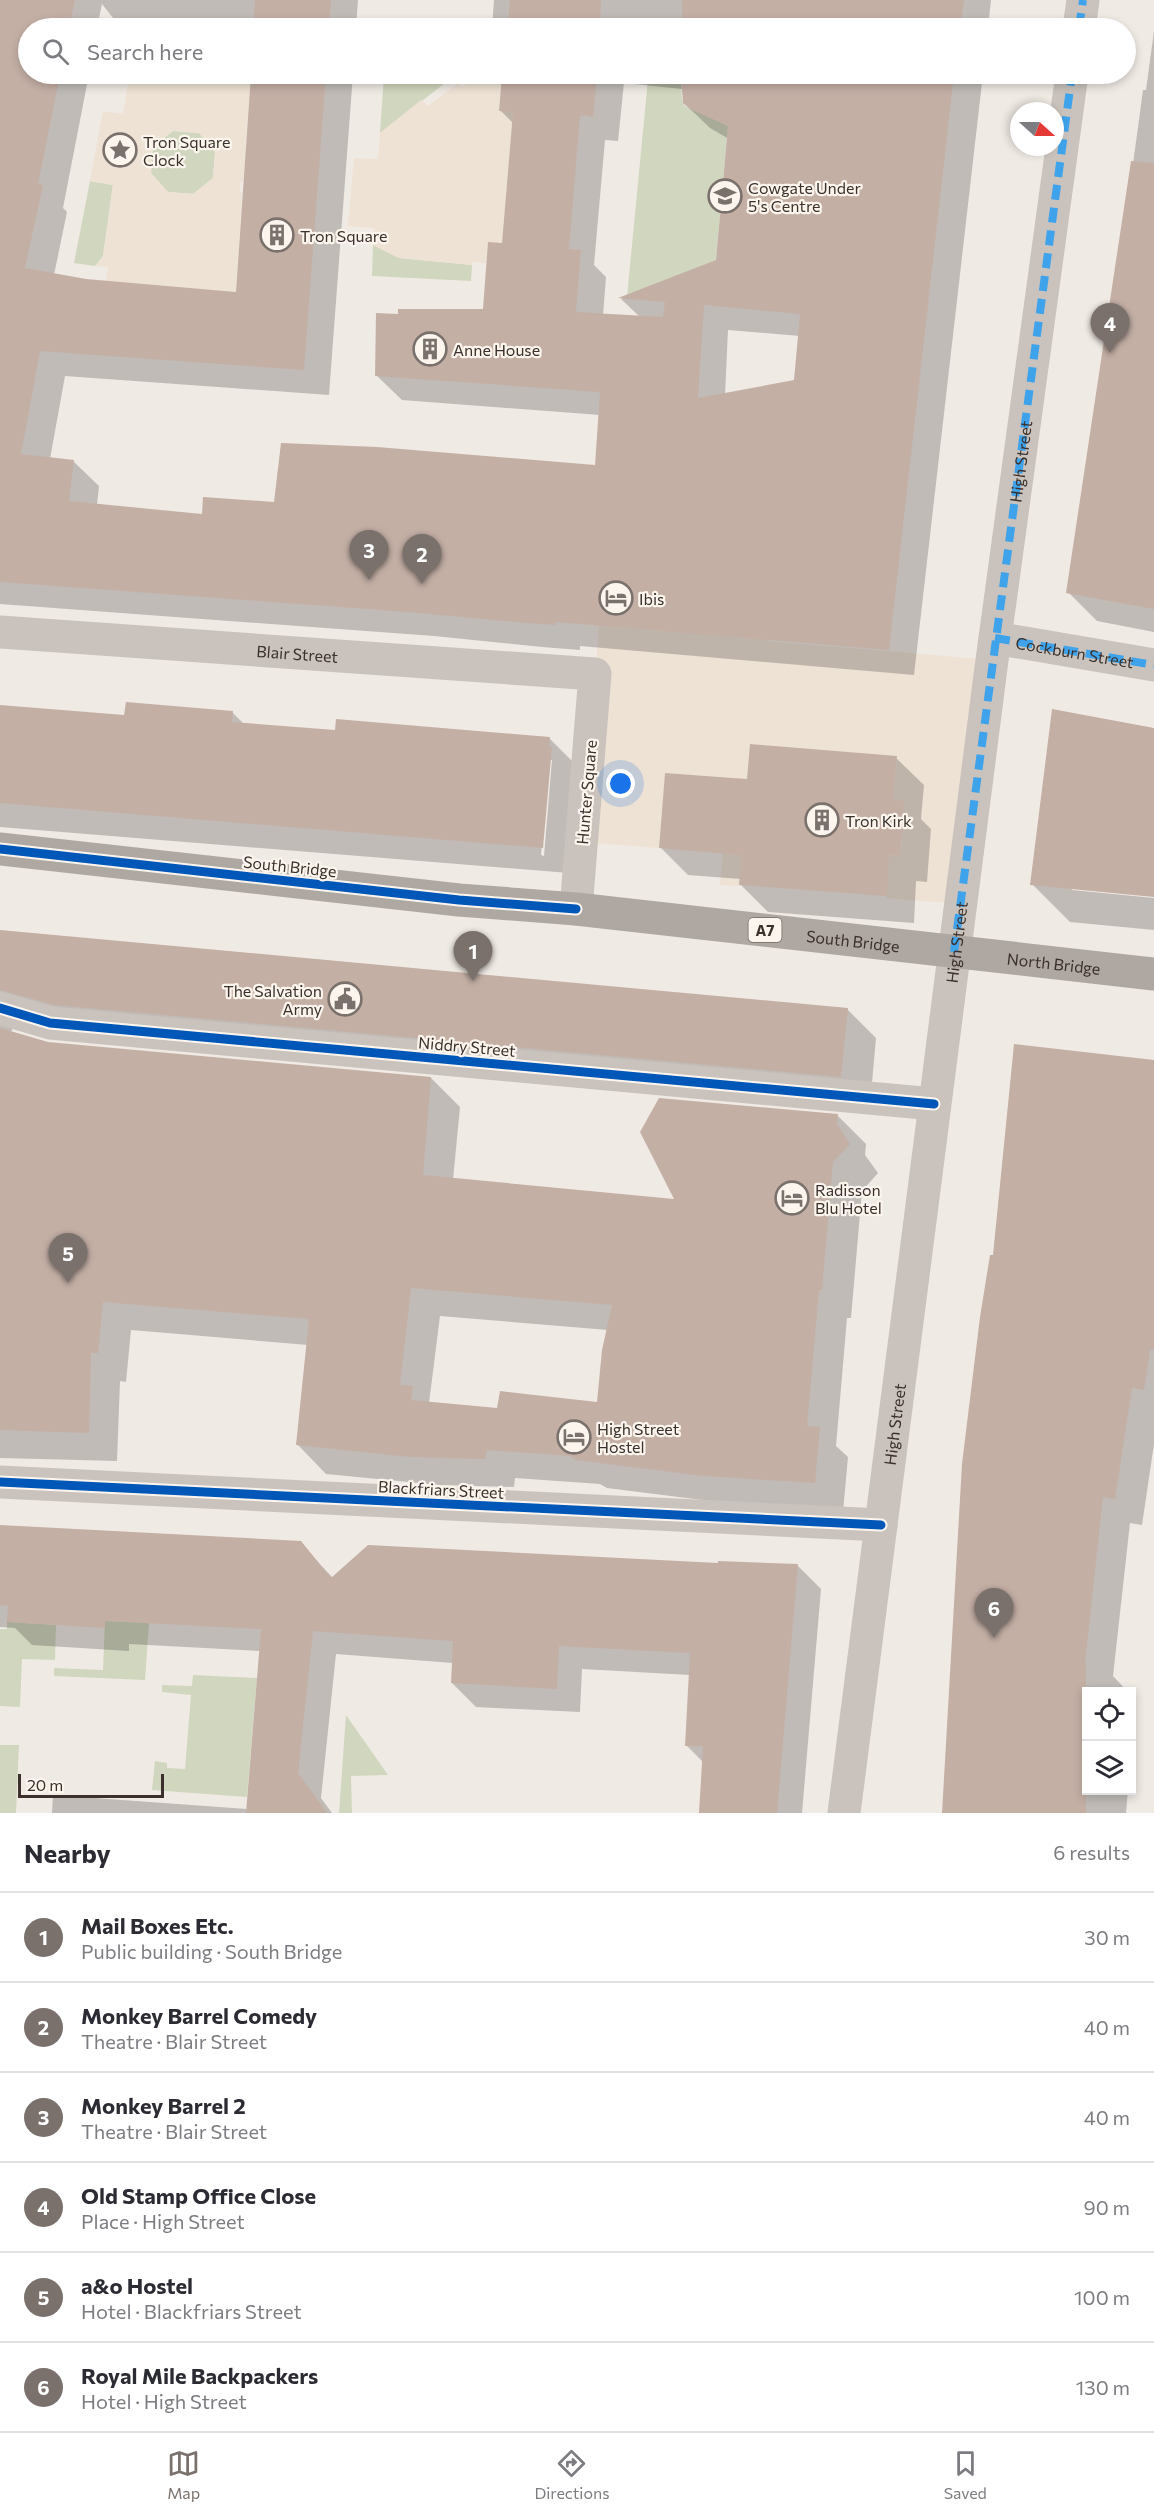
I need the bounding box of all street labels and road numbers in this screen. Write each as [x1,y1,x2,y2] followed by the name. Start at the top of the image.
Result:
[1005,419,1035,503] street label: High Street
[1014,632,1136,671] street label: Cockburn Street
[256,641,339,665] street label: Blair Street
[572,739,600,845] street label: Hunter Square
[242,852,338,880] street label: South Bridge
[941,900,971,984] street label: High Street
[748,918,782,942] road number: A7
[805,925,901,955] street label: South Bridge
[1006,948,1102,977] street label: North Bridge
[418,1032,517,1060] street label: Niddry Street
[879,1382,909,1466] street label: High Street
[377,1476,505,1502] street label: Blackfriars Street

